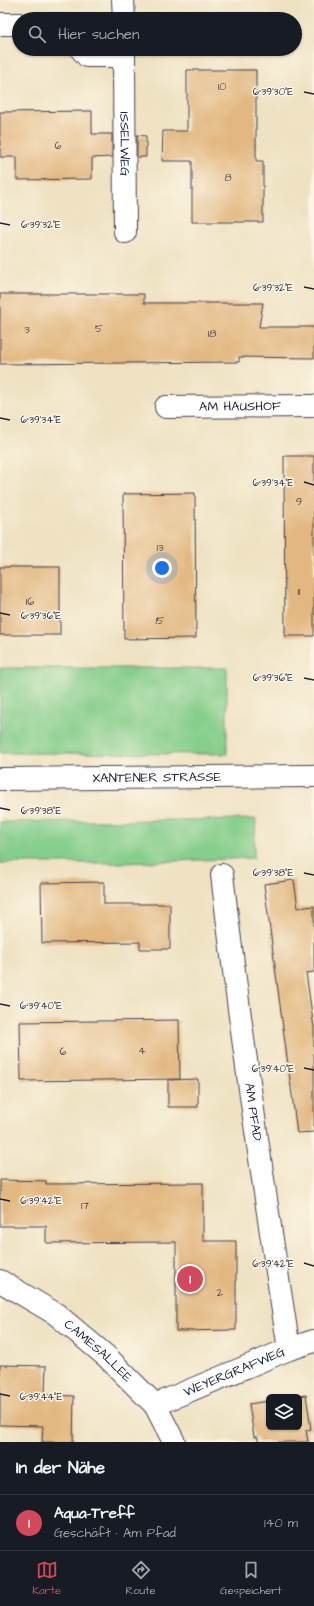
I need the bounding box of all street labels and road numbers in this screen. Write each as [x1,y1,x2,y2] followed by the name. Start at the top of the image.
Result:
[115,112,134,176] street label: ISSELWEG
[199,397,281,416] street label: AM HAUSHOF
[92,768,222,787] street label: XANTENER STRASSE
[240,1082,266,1143] street label: AM PFAD
[60,1315,136,1386] street label: CAMESALLEE
[181,1343,288,1401] street label: WEYERGRAFWEG

